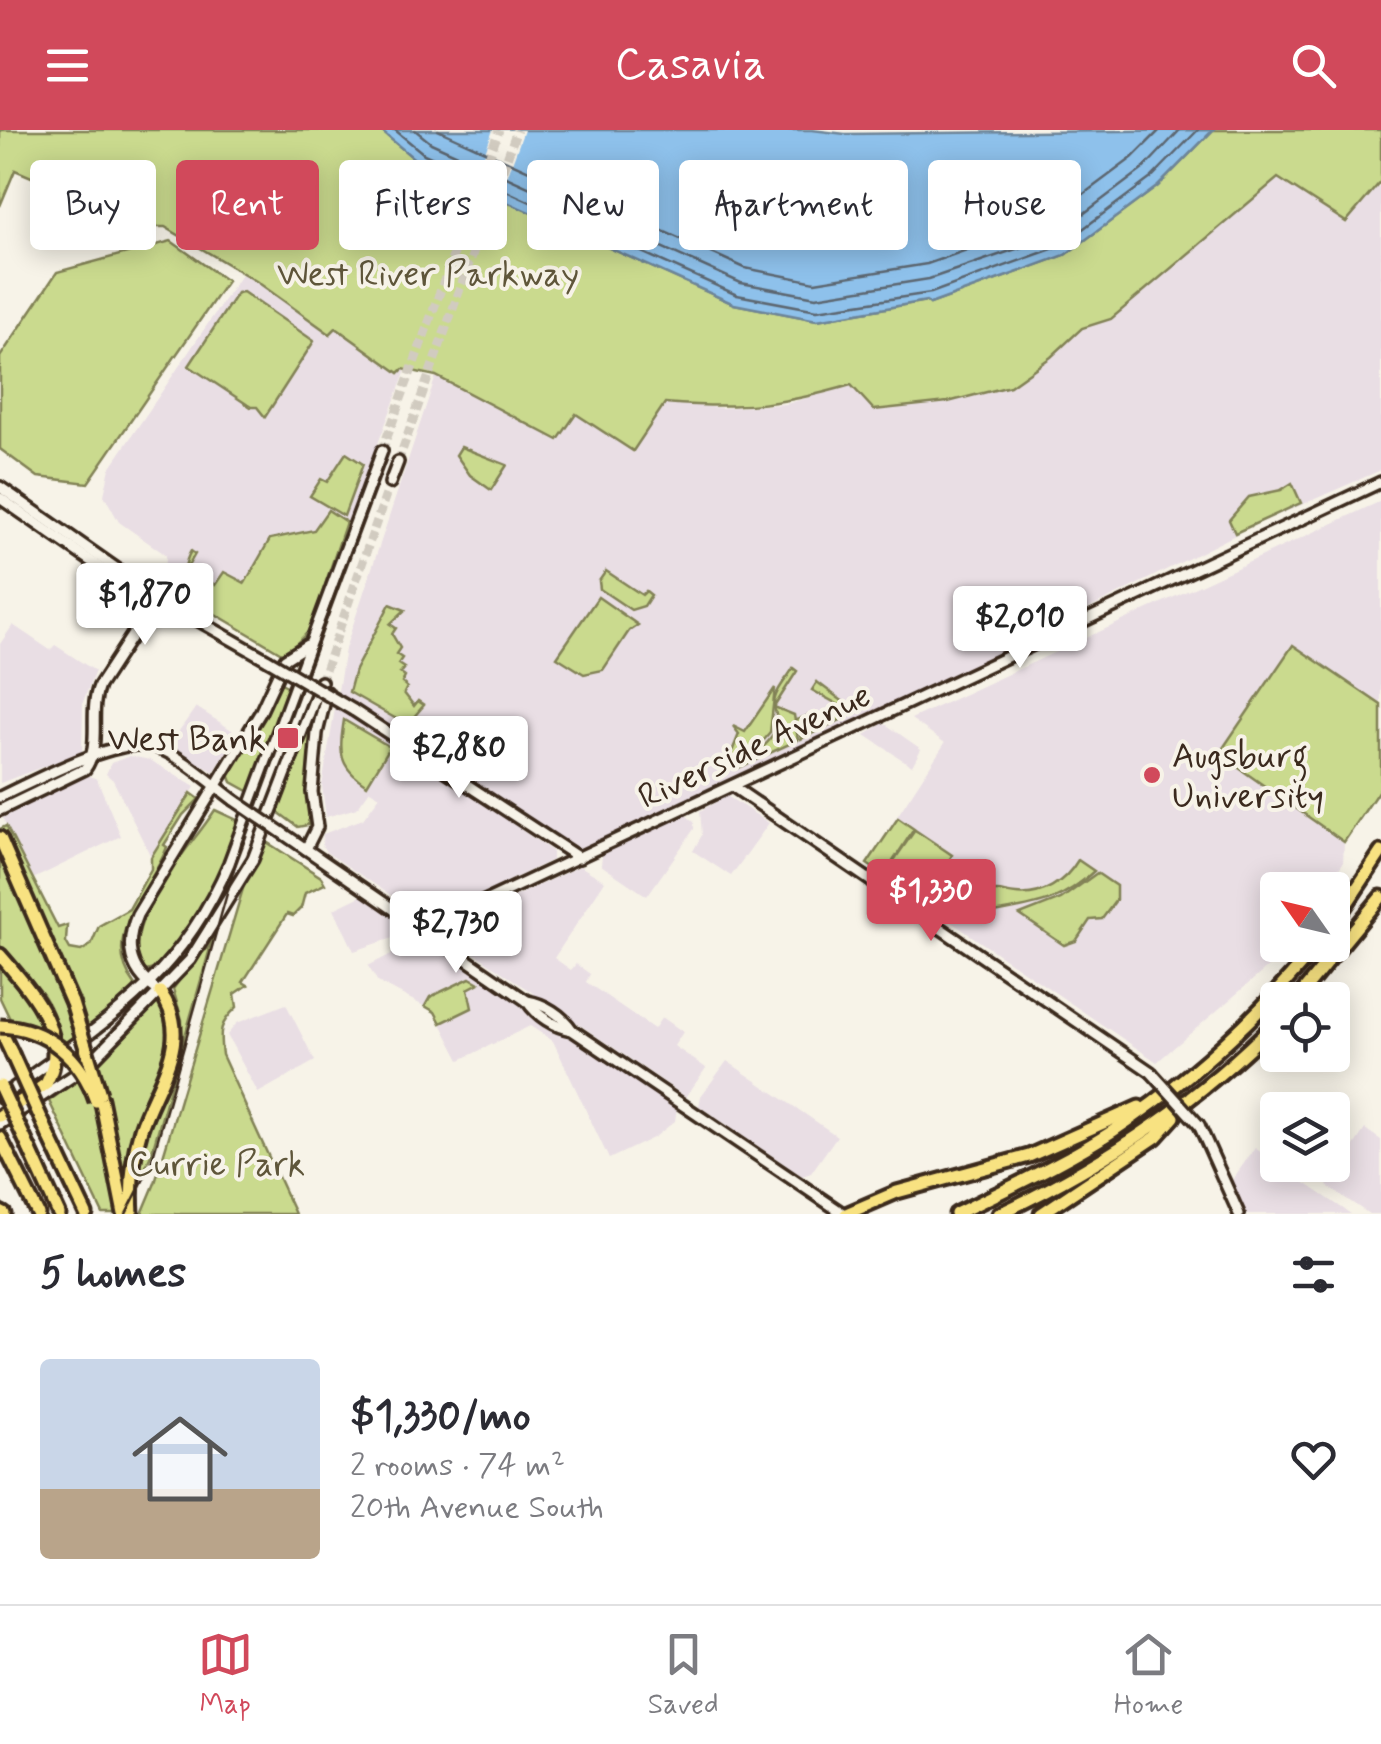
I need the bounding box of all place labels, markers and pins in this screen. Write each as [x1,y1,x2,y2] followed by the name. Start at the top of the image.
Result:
[64,563,226,648] pin: $1,870
[939,586,1101,671] pin: $2,010
[378,716,540,801] pin: $2,880
[108,717,266,763] place label: West Bank
[275,725,301,751] marker: West Bank
[1172,734,1324,820] place label: Augsburg University
[1141,764,1163,786] marker: Augsburg University
[850,859,1012,944] pin: $1,330
[375,891,537,976] pin: $2,730

